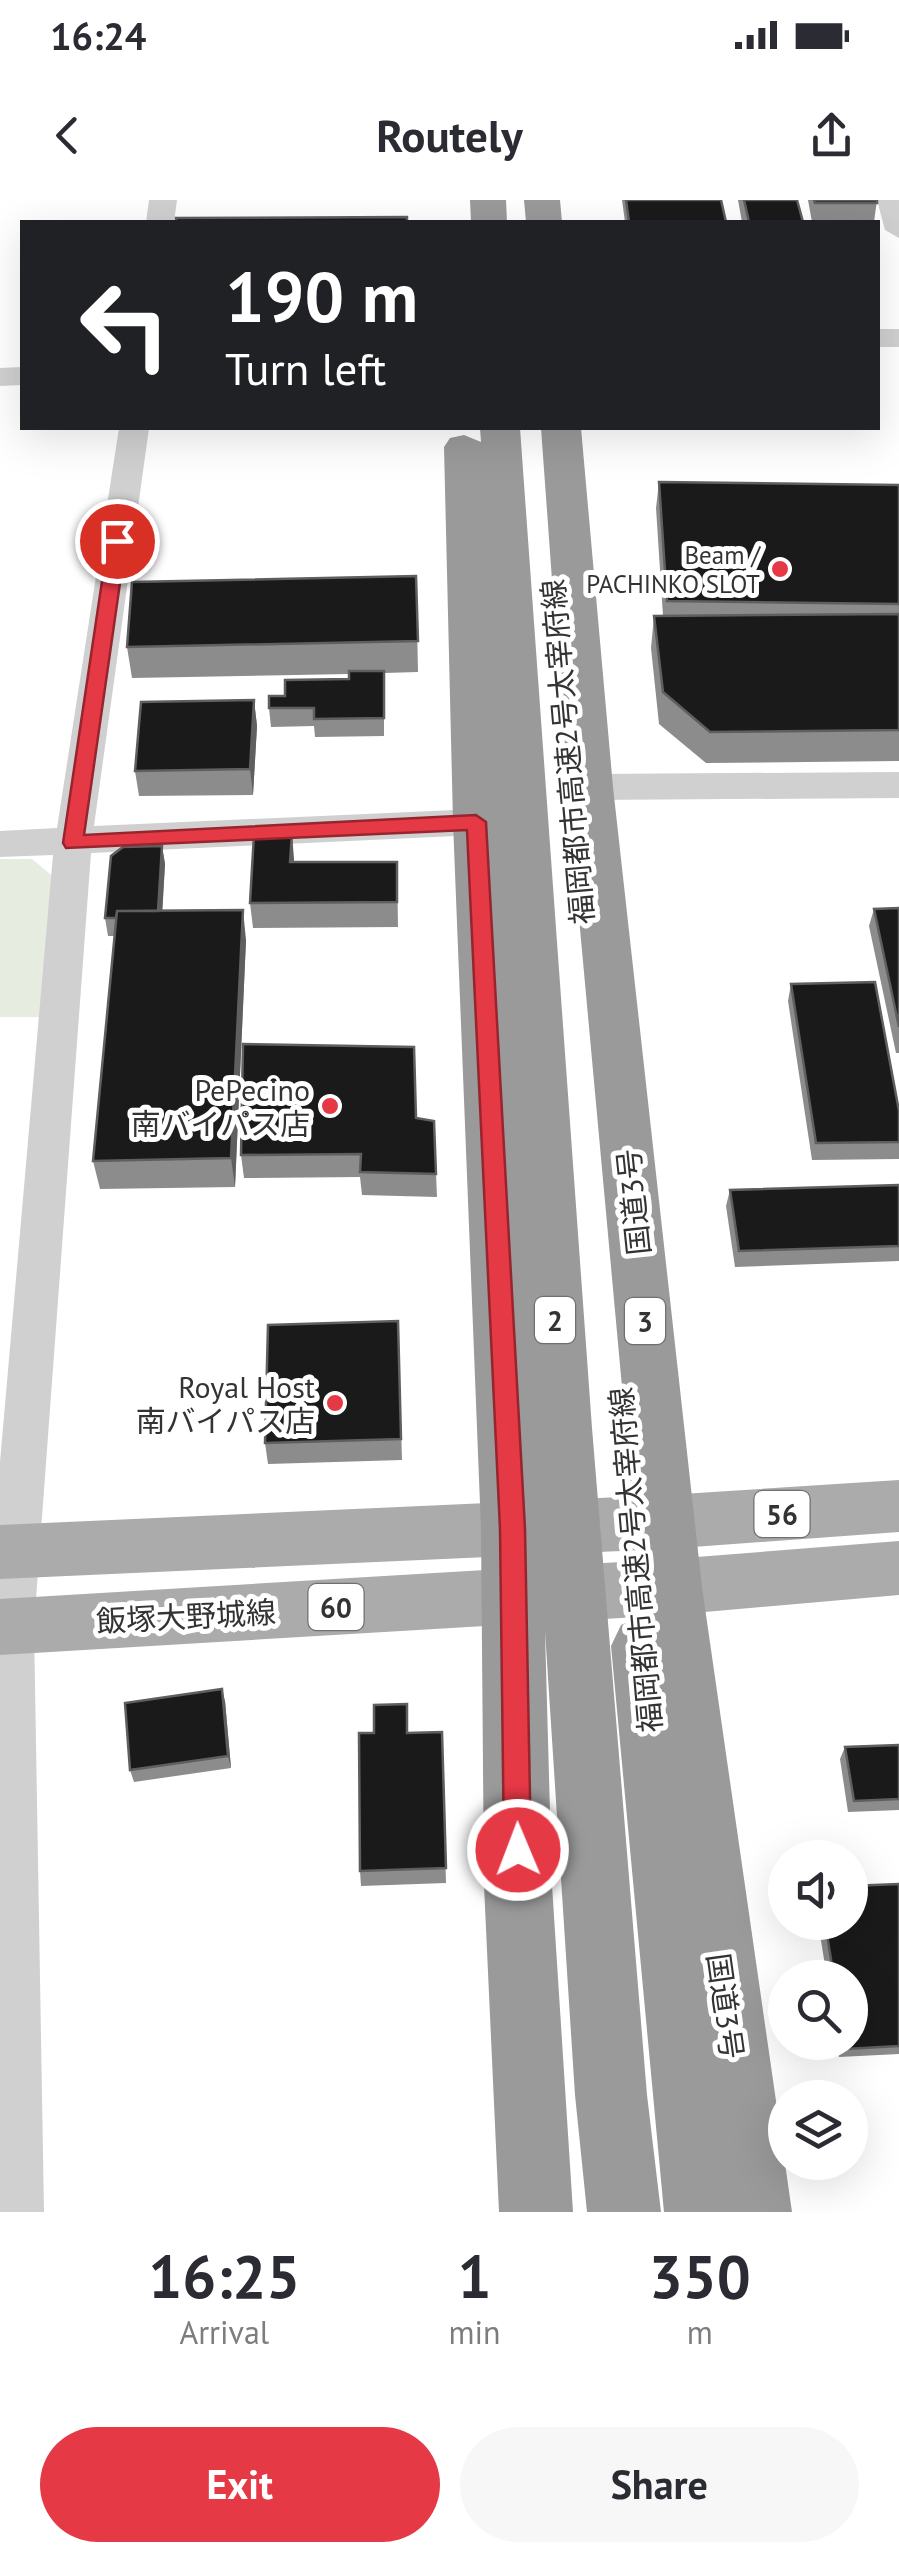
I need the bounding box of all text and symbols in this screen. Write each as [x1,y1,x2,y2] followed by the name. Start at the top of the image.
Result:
[50,11,146,60] text: 16:24
[376,106,523,164] text: Routely
[40,108,95,163] icon: back
[804,108,859,163] icon: share
[225,251,418,341] text: 190 m
[60,260,190,390] icon: left
[225,339,386,397] text: Turn left
[75,499,160,584] pin
[90,514,145,569] icon: arrive
[586,539,761,600] place label: Beam / PACHINKO SLOT
[769,558,791,580] marker: Beam / PACHINKO SLOT
[532,578,602,926] street label: 福岡都市高速2号太宰府線
[131,1070,310,1143] place label: PePecino 南バイパス店
[319,1095,341,1117] marker: PePecino 南バイパス店
[608,1147,658,1257] street label: 国道3号
[535,1297,575,1343] road number: 2
[625,1298,665,1344] road number: 3
[136,1367,315,1440] place label: Royal Host 南バイパス店
[600,1386,670,1734] street label: 福岡都市高速2号太宰府線
[324,1392,346,1414] marker: Royal Host 南バイパス店
[754,1491,810,1537] road number: 56
[308,1584,364,1630] road number: 60
[95,1592,277,1640] street label: 飯塚大野城線
[466,1798,570,1902] position arrow
[768,1840,868,2180] map controls
[768,1840,868,1940] button: sound
[699,1951,753,2061] street label: 国道3号
[768,1960,868,2060] button: search
[768,2080,868,2180] button: layers
[148,2237,300,2315] text: 16:25
[458,2237,492,2315] text: 1
[649,2237,751,2315] text: 350
[179,2311,269,2353] text: Arrival
[449,2311,501,2353] text: min
[687,2311,713,2353] text: m
[40,2427,440,2542] button: Exit
[460,2427,859,2542] button: Share

